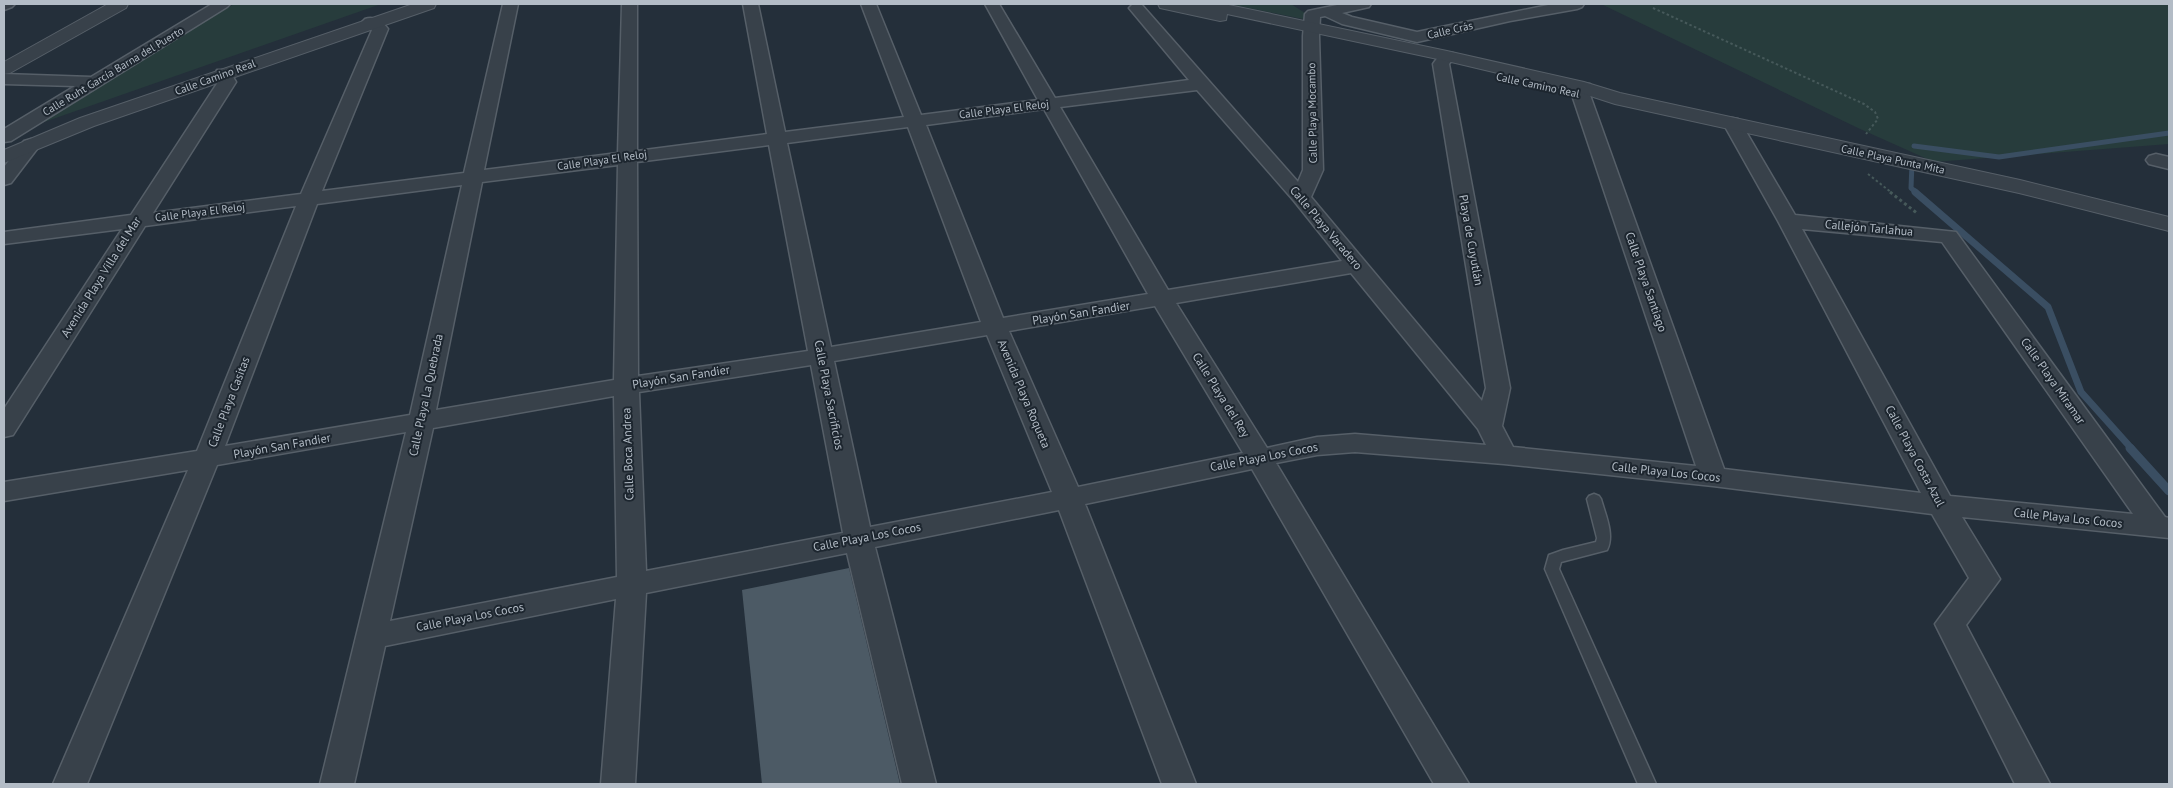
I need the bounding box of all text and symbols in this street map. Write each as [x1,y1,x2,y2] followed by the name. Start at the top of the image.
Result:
[1426,18,1475,42] street label: Calle Crás
[40,23,186,119] street label: Calle Ruht García Barna del Puerto
[173,56,258,98] street label: Calle Camino Real
[1304,62,1320,163] street label: Calle Playa Mocambo
[1495,69,1582,101] street label: Calle Camino Real
[958,97,1050,121] street label: Calle Playa El Reloj
[1840,141,1946,177] street label: Calle Playa Punta Mita
[556,147,648,173] street label: Calle Playa El Reloj
[1287,183,1366,273] street label: Calle Playa Varadero
[1456,193,1487,286] street label: Playa de Cuyutlán
[154,200,246,224] street label: Calle Playa El Reloj
[57,214,144,340] street label: Avenida Playa Villa del Mar
[1824,216,1914,239] street label: Callejón Tarlahua
[1622,230,1671,334] street label: Calle Playa Santiago
[1031,297,1131,328] street label: Playón San Fandier
[405,332,446,457] street label: Calle Playa La Quebrada
[2018,334,2089,427] street label: Calle Playa Miramar
[995,337,1054,450] street label: Avenida Playa Roqueta
[811,339,847,451] street label: Calle Playa Sacrificios
[1189,350,1254,440] street label: Calle Playa del Rey
[204,354,253,449] street label: Calle Playa Casitas
[631,361,731,392] street label: Playón San Fandier
[1882,403,1949,509] street label: Calle Playa Costa Azul
[618,407,637,501] street label: Calle Boca Andrea
[232,430,332,461] street label: Playón San Fandier
[1209,439,1319,474] street label: Calle Playa Los Cocos
[1611,458,1721,485] street label: Calle Playa Los Cocos
[2013,504,2123,531] street label: Calle Playa Los Cocos
[812,519,922,554] street label: Calle Playa Los Cocos
[415,599,525,634] street label: Calle Playa Los Cocos

